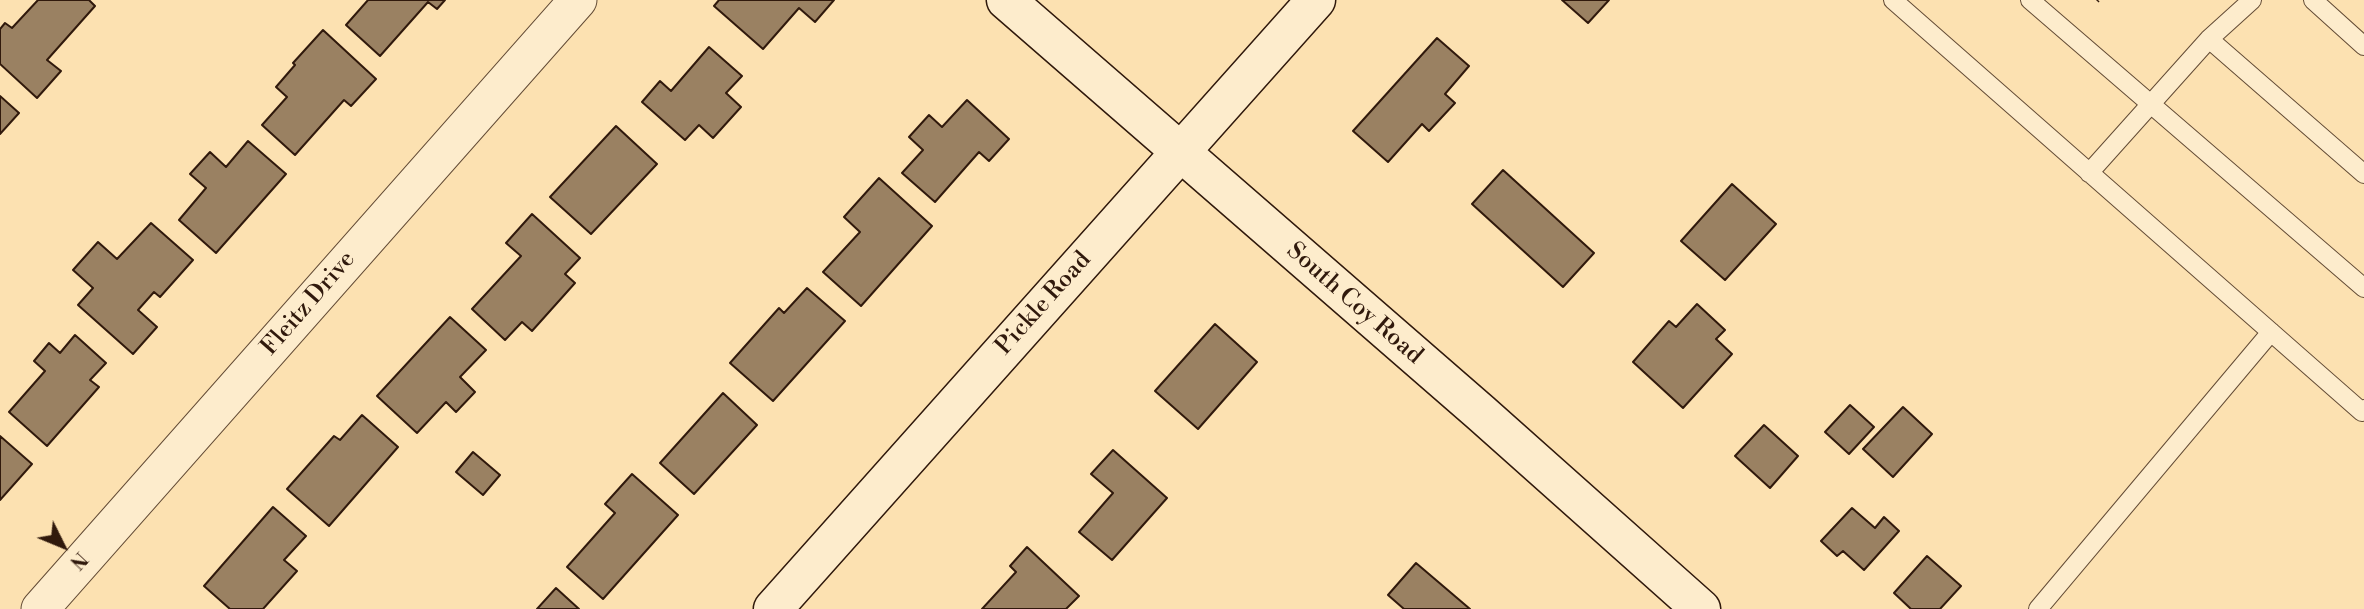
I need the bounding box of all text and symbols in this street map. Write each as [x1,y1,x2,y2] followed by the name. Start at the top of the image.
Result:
[1280,237,1428,371] street label: South Coy Road
[256,246,362,362] street label: Fleitz Drive
[990,247,1098,361] street label: Pickle Road
[28,511,98,581] north arrow
[64,547,92,574] text: N

